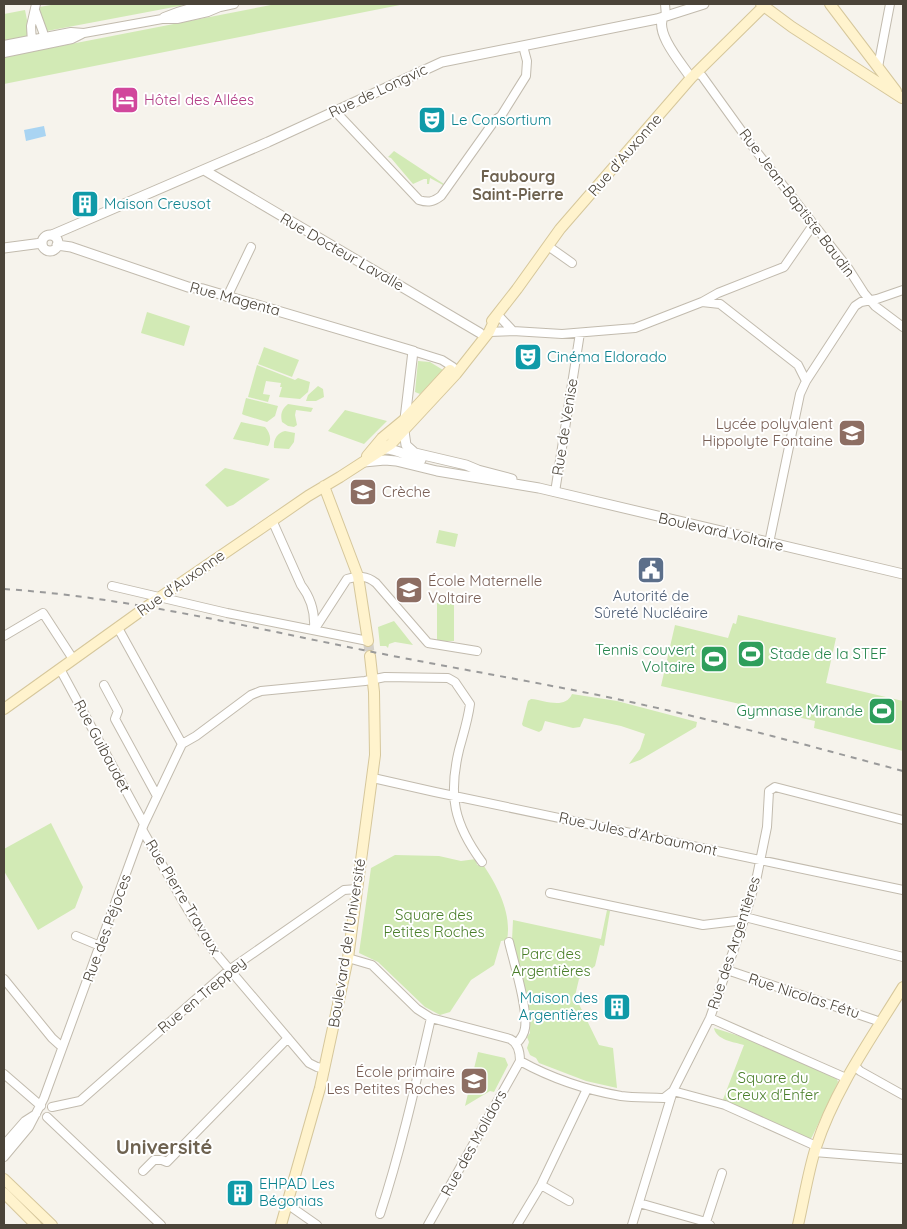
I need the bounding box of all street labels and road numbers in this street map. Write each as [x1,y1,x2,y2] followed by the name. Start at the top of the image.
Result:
[325,59,430,122] street label: Rue de Longvic
[584,110,666,200] street label: Rue d'Auxonne
[735,125,859,281] street label: Rue Jean-Baptiste Baudin
[277,208,408,295] street label: Rue Docteur Lavalle
[188,277,282,320] street label: Rue Magenta
[547,377,582,477] street label: Rue de Venise
[657,508,786,555] street label: Boulevard Voltaire
[133,545,228,620] street label: Rue d'Auxonne
[70,696,135,795] street label: Rue Guibaudet
[557,807,719,860] street label: Rue Jules d'Arbaumont
[142,836,225,958] street label: Rue Pierre Travaux
[324,857,369,1029] street label: Boulevard de l'Université
[78,871,135,984] street label: Rue des Péjoces
[703,874,764,1012] street label: Rue des Argentières
[154,952,250,1037] street label: Rue en Treppey
[746,969,862,1022] street label: Rue Nicolas Fétu
[436,1086,511,1199] street label: Rue des Molidors

